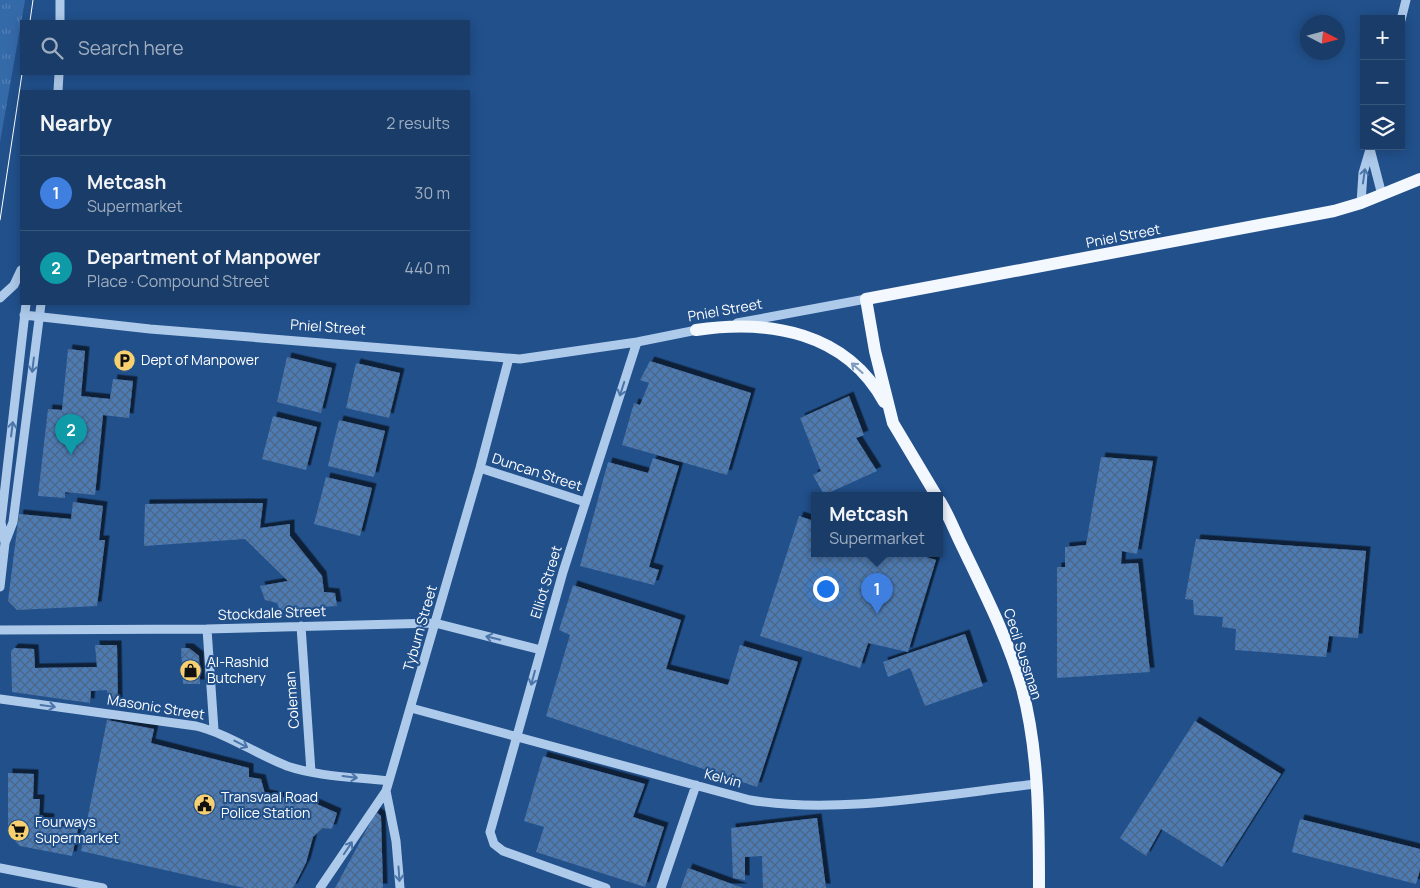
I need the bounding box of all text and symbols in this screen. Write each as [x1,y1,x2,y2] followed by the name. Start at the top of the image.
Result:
[1300,15,1345,60] north arrow
[1360,15,1405,150] map controls
[1360,15,1405,60] button: +
[20,20,470,75] search box
[38,34,66,62] icon: search
[78,35,184,61] text: Search here
[1360,60,1405,105] button: −
[1360,105,1405,150] button: layers
[40,109,112,137] text: Nearby
[386,112,450,134] text: 2 results
[1359,168,1369,184] one-way arrow
[87,169,166,195] text: Metcash
[52,182,60,204] text: 1
[415,182,450,204] text: 30 m
[87,195,183,217] text: Supermarket
[1084,219,1162,252] street label: Pniel Street
[87,244,321,270] text: Department of Manpower
[51,257,61,279] text: 2
[404,257,450,279] text: 440 m
[87,270,269,292] text: Place · Compound Street
[686,294,764,325] street label: Pniel Street
[290,314,367,339] street label: Pniel Street
[113,348,137,372] parking icon: Dept of Manpower
[141,350,259,369] place label: Dept of Manpower
[28,357,38,373] one-way arrow
[851,362,864,374] one-way arrow
[616,380,626,396] one-way arrow
[55,414,87,455] pin: 2
[7,421,17,437] one-way arrow
[490,448,585,495] street label: Duncan Street
[811,492,943,557] popup
[829,501,908,527] text: Metcash
[829,527,925,549] text: Supermarket
[525,543,566,621] street label: Elliot Street
[861,573,893,614] pin: 1
[813,576,839,602] your location
[398,582,441,673] street label: Tyburn Street
[218,601,327,624] street label: Stockdale Street
[1000,606,1047,702] street label: Cecil Sussman
[486,632,502,642] one-way arrow
[207,652,269,687] place label: Al-Rashid Butchery
[179,658,203,682] shop icon: Al-Rashid Butchery
[528,669,537,685] one-way arrow
[280,671,303,729] street label: Coleman
[106,689,207,724] street label: Masonic Street
[40,701,56,711] one-way arrow
[233,739,248,749] one-way arrow
[702,763,744,792] street label: Kelvin
[342,772,358,782] one-way arrow
[221,787,318,822] place label: Transvaal Road Police Station
[193,793,217,817] public building icon: Transvaal Road Police Station
[35,812,119,847] place label: Fourways Supermarket
[7,818,31,842] supermarket icon: Fourways Supermarket
[343,841,353,855] one-way arrow
[395,865,404,881] one-way arrow

